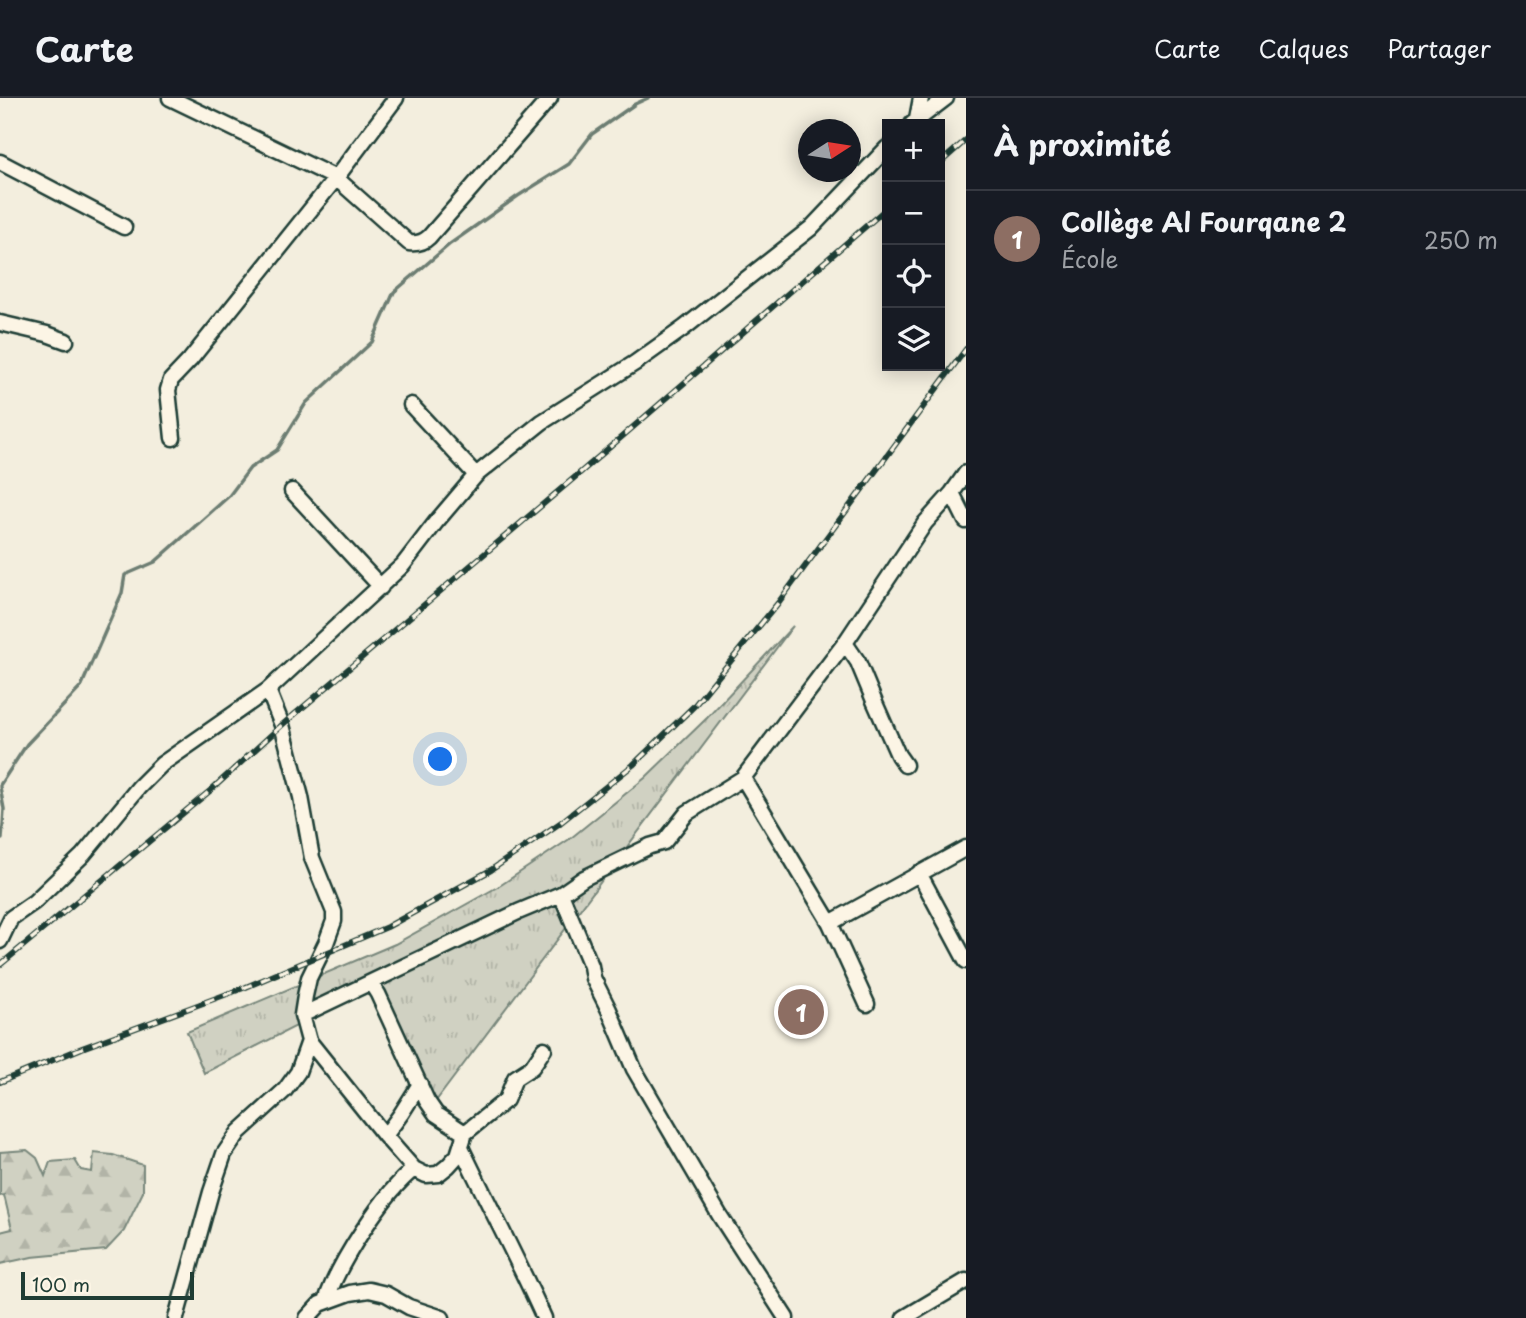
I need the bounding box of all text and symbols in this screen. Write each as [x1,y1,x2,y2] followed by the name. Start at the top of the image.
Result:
[35,23,134,73] text: Carte
[1154,30,1220,66] text: Carte
[1258,30,1349,66] text: Calques
[1387,30,1491,66] text: Partager
[798,119,861,182] north arrow
[882,119,945,371] map controls
[882,119,945,182] button: +
[994,121,1171,166] text: À proximité
[882,182,945,245] button: −
[1061,202,1347,241] text: Collège Al Fourqane 2
[1012,222,1023,257] text: 1
[1424,222,1498,257] text: 250 m
[1061,241,1118,276] text: École
[882,245,945,308] button: locate
[882,308,945,371] button: layers
[423,742,457,776] your location
[778,986,824,1038] pin: 1
[21,1269,194,1301] scale bar
[32,1270,90,1298] text: 100 m

